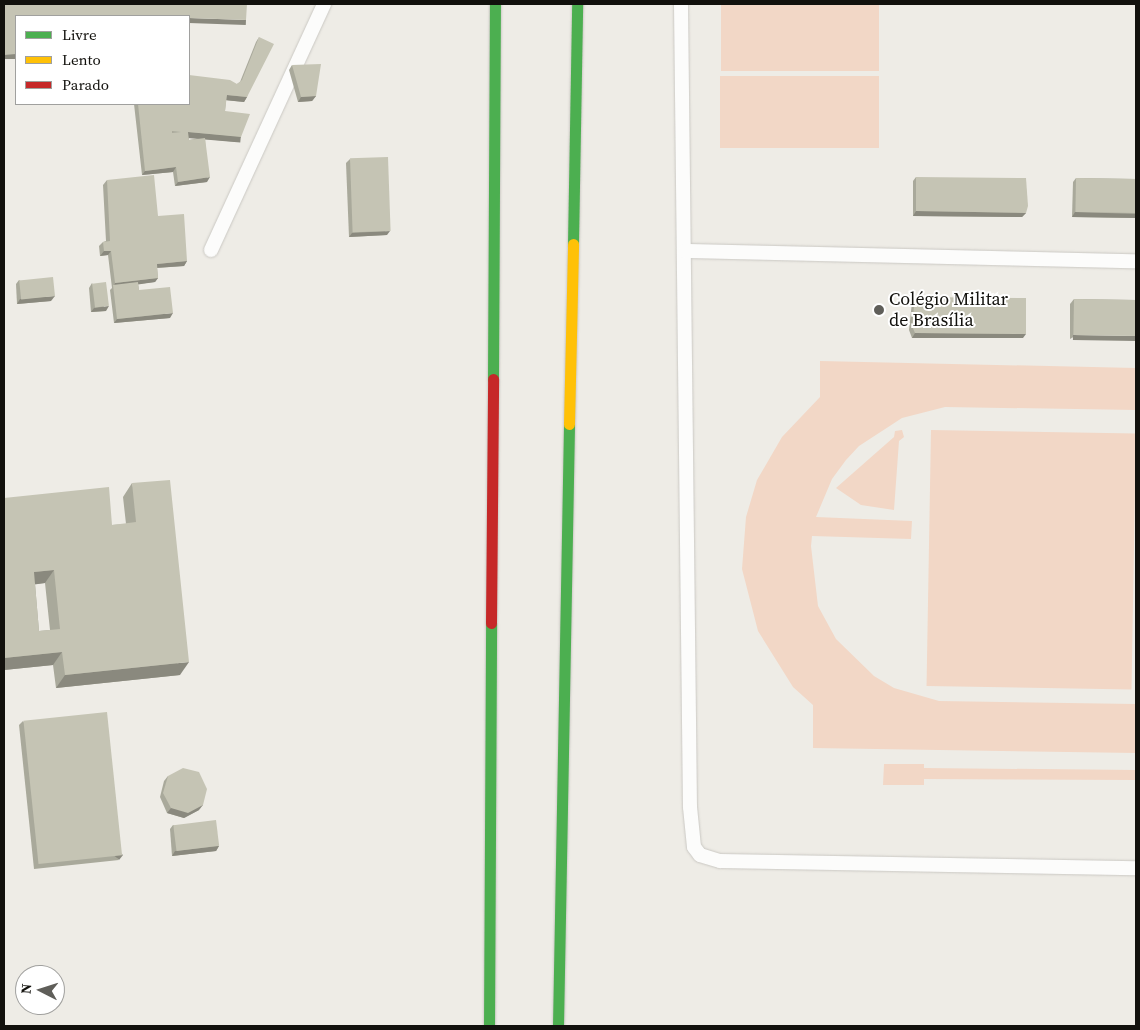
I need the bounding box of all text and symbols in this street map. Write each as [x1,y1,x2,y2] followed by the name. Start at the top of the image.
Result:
[15,15,190,105] legend
[62,24,97,45] text: Livre
[62,49,101,70] text: Lento
[62,74,109,95] text: Parado
[889,289,1008,332] place label: Colégio Militar de Brasília
[873,304,885,316] marker: Colégio Militar de Brasília
[15,965,65,1015] north arrow
[16,983,36,995] text: N

